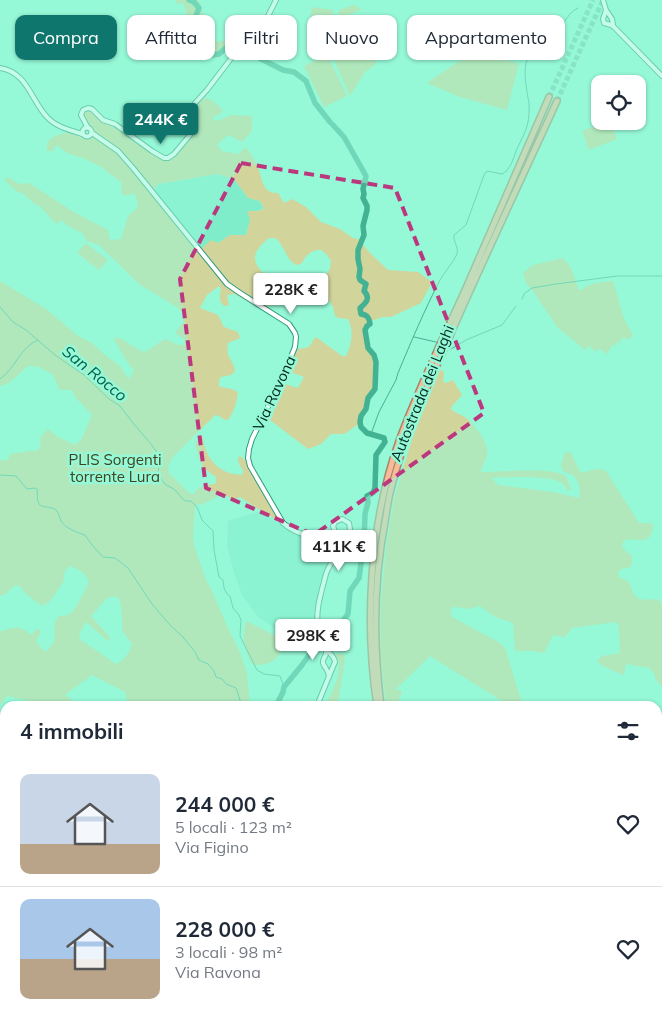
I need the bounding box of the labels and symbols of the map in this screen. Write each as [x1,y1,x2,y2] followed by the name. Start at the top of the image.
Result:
[120,102,202,145] pin: 244K €
[250,272,332,315] pin: 228K €
[386,322,458,464] street label: Autostrada dei Laghi
[58,341,132,405] water label: San Rocco
[248,353,300,433] street label: Via Ravona
[68,450,162,486] park label: PLIS Sorgenti torrente Lura
[298,530,380,572] pin: 411K €
[272,618,354,661] pin: 298K €

